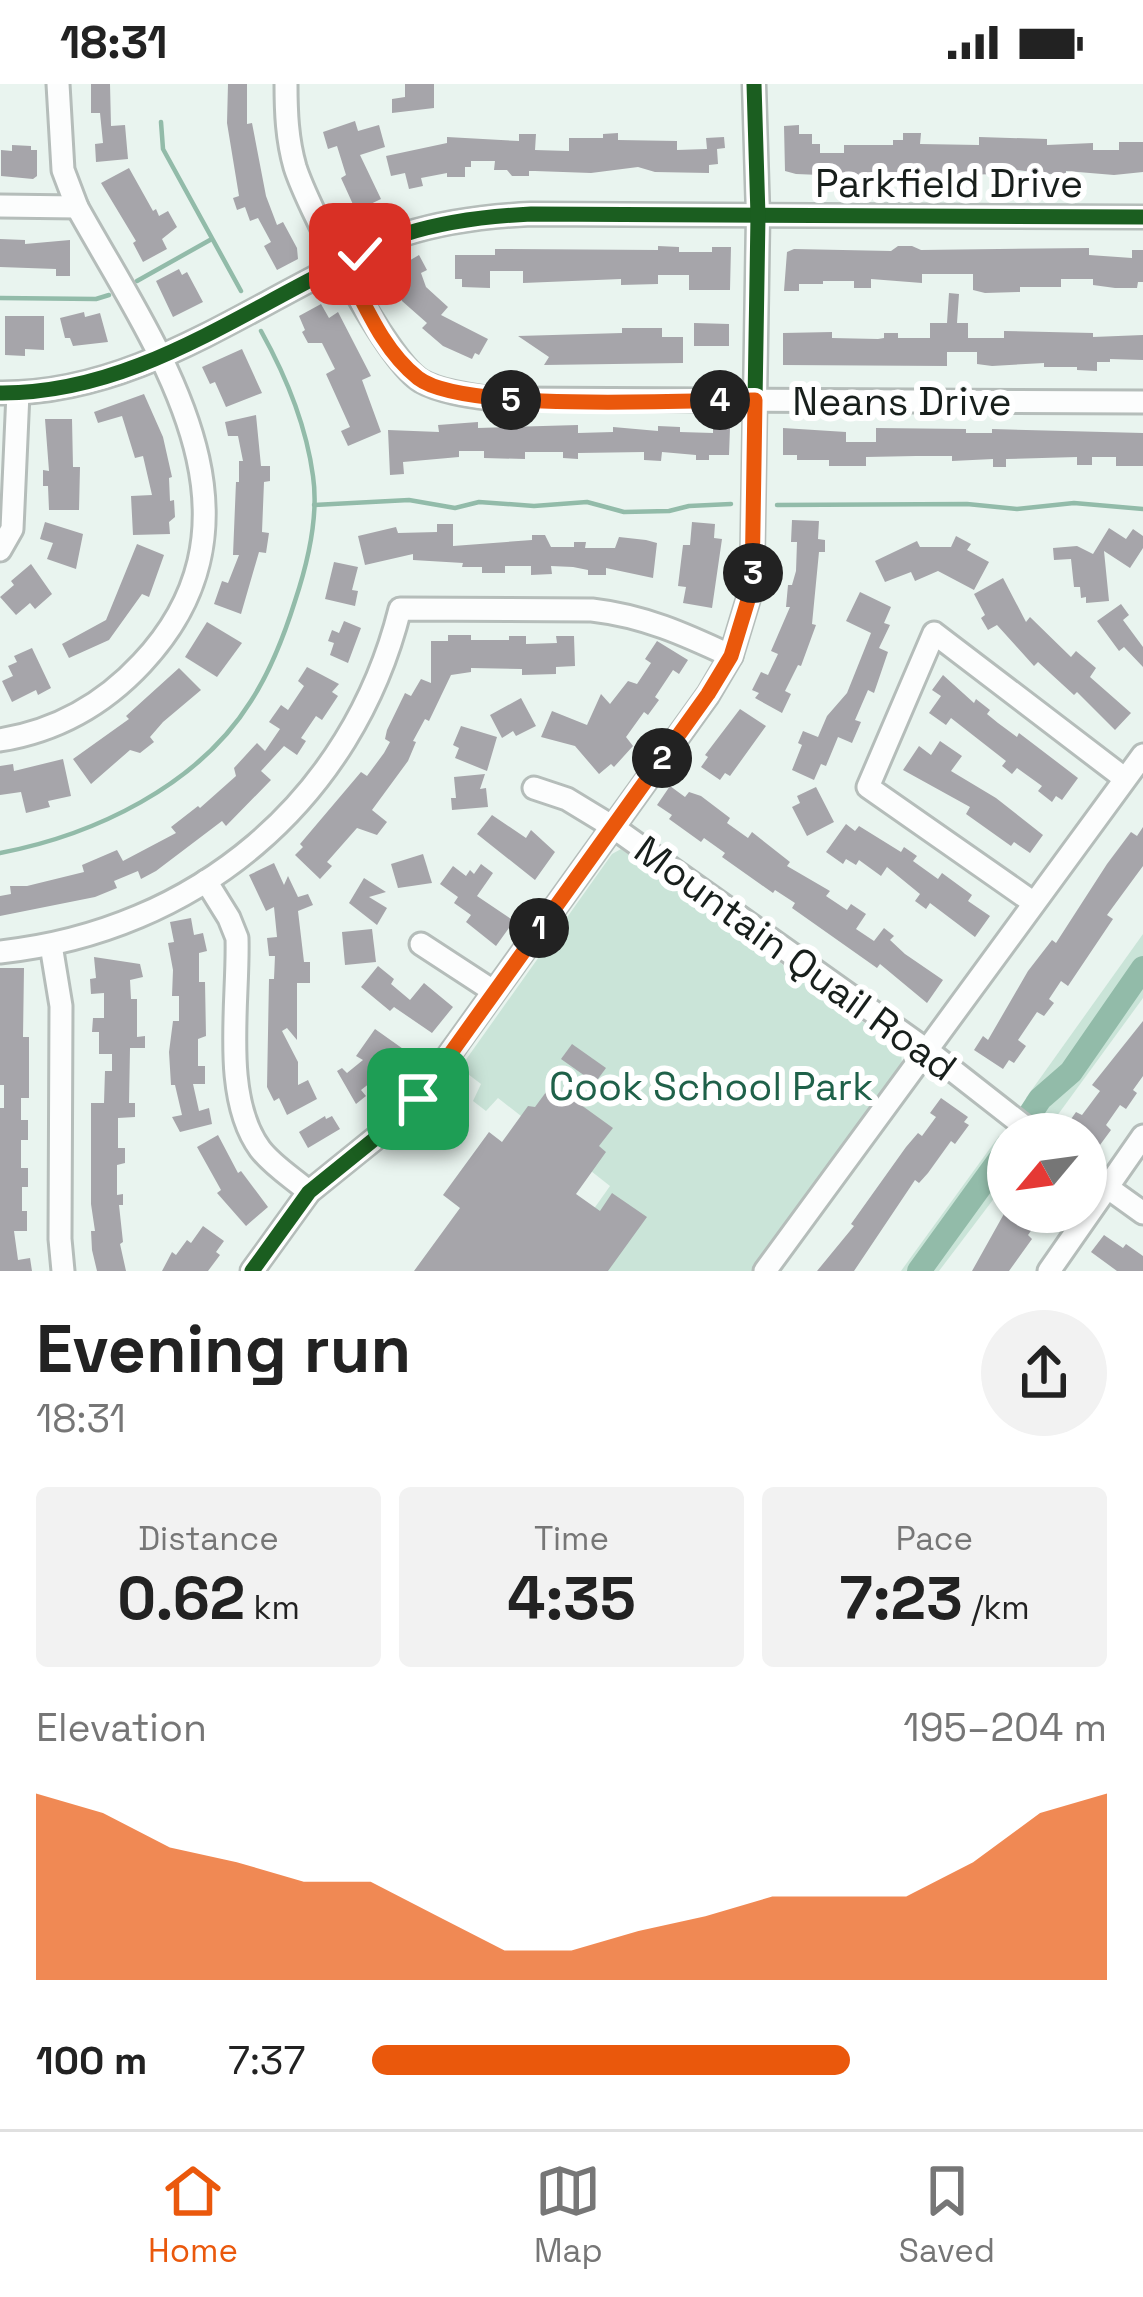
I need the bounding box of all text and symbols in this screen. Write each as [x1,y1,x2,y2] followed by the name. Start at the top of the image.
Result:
[60,14,168,71] text: 18:31
[815,159,1083,208] street label: Parkfield Drive
[309,203,411,305] pin
[327,221,393,287] icon: check
[481,370,541,430] pin: 5
[690,370,750,430] pin: 4
[792,377,1012,426] street label: Neans Drive
[501,379,521,421] text: 5
[710,379,731,421] text: 4
[723,543,783,603] pin: 3
[743,552,763,594] text: 3
[632,728,692,788] pin: 2
[652,737,672,779] text: 2
[625,825,966,1092] street label: Mountain Quail Road
[509,898,569,958] pin: 1
[532,907,546,949] text: 1
[367,1048,469,1150] pin
[549,1062,873,1111] park label: Cook School Park
[385,1066,451,1132] icon: arrive
[987,1113,1107,1233] north arrow
[987,1113,1107,1233] map controls
[36,1307,411,1391] text: Evening run
[981,1310,1107,1436] button: share
[36,1394,126,1443] text: 18:31
[138,1518,279,1560] text: Distance
[534,1518,609,1560] text: Time
[896,1518,973,1560] text: Pace
[117,1560,245,1637] text: 0.62
[507,1560,636,1637] text: 4:35
[839,1560,963,1637] text: 7:23
[245,1587,300,1629] text: km
[963,1587,1030,1629] text: /km
[36,1703,207,1752] text: Elevation
[903,1703,1107,1752] text: 195–204 m
[36,2036,147,2085] text: 100 m
[228,2036,305,2085] text: 7:37
[148,2158,238,2272] tab: Home
[534,2158,603,2272] tab: Map
[899,2158,995,2272] tab: Saved

